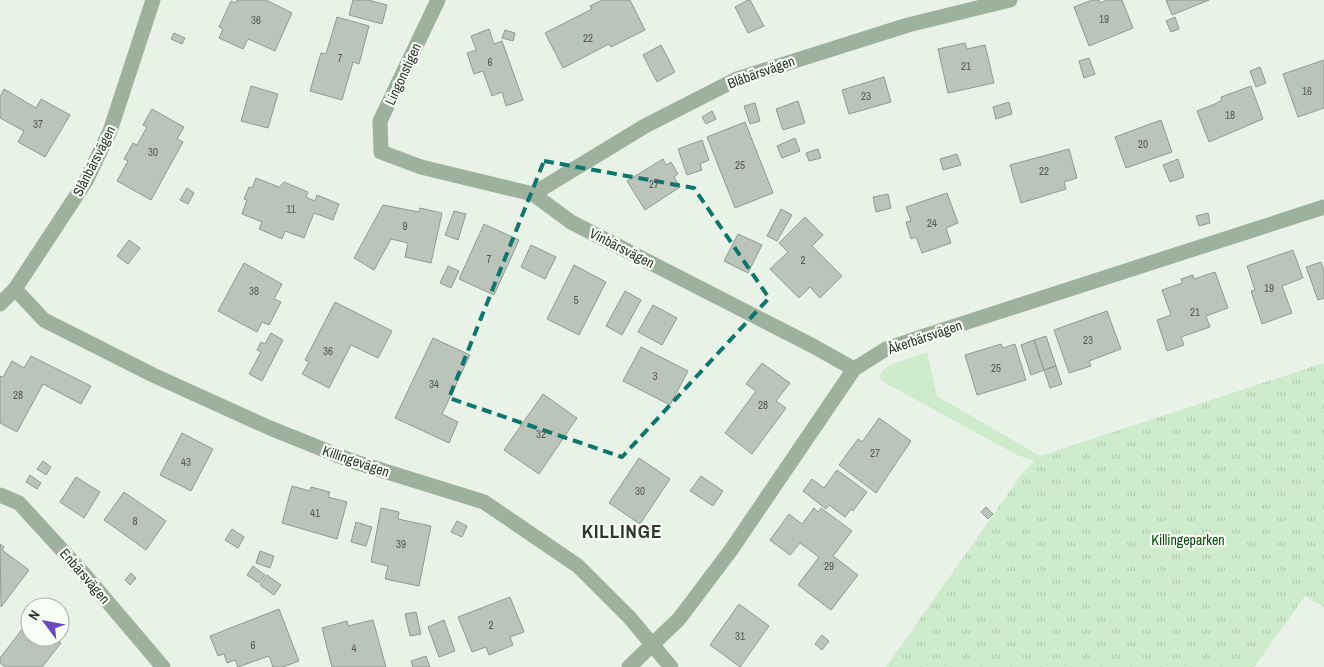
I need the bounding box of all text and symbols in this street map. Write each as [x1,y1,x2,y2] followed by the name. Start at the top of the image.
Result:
[1099,12,1109,26] house number: 19
[251,13,261,27] house number: 36
[583,31,593,45] house number: 22
[381,40,425,108] street label: Lingonstigen
[337,51,343,65] house number: 7
[725,52,797,92] street label: Blåbärsvägen
[487,55,493,69] house number: 6
[961,59,971,73] house number: 21
[1302,84,1312,98] house number: 16
[861,89,871,103] house number: 23
[1225,108,1235,122] house number: 18
[33,117,43,131] house number: 37
[69,123,119,199] street label: Slånbärsvägen
[1138,137,1148,151] house number: 20
[148,145,158,159] house number: 30
[735,158,745,172] house number: 25
[1039,164,1049,178] house number: 22
[649,177,659,191] house number: 27
[286,202,296,216] house number: 11
[927,216,937,230] house number: 24
[402,219,408,233] house number: 9
[586,224,658,272] street label: Vinbärsvägen
[486,252,492,266] house number: 7
[800,253,806,267] house number: 2
[1264,281,1274,295] house number: 19
[249,284,259,298] house number: 38
[573,293,579,307] house number: 5
[1190,305,1200,319] house number: 21
[885,316,964,358] street label: Åkerbärsvägen
[1083,333,1093,347] house number: 23
[323,344,333,358] house number: 36
[991,361,1001,375] house number: 25
[652,369,658,383] house number: 3
[429,377,439,391] house number: 34
[13,388,23,402] house number: 28
[758,398,768,412] house number: 28
[536,427,546,441] house number: 32
[320,441,392,481] street label: Killingevägen
[870,446,880,460] house number: 27
[181,455,191,469] house number: 43
[635,484,645,498] house number: 30
[310,506,320,520] house number: 41
[132,514,138,528] house number: 8
[582,518,662,544] district label: KILLINGE
[1151,531,1225,549] park label: Killingeparken
[396,537,406,551] house number: 39
[56,545,114,607] street label: Enbärsvägen
[824,559,834,573] house number: 29
[20,597,70,647] north arrow
[24,607,44,623] text: N
[488,618,494,632] house number: 2
[735,629,745,643] house number: 31
[250,638,256,652] house number: 6
[351,641,357,655] house number: 4

